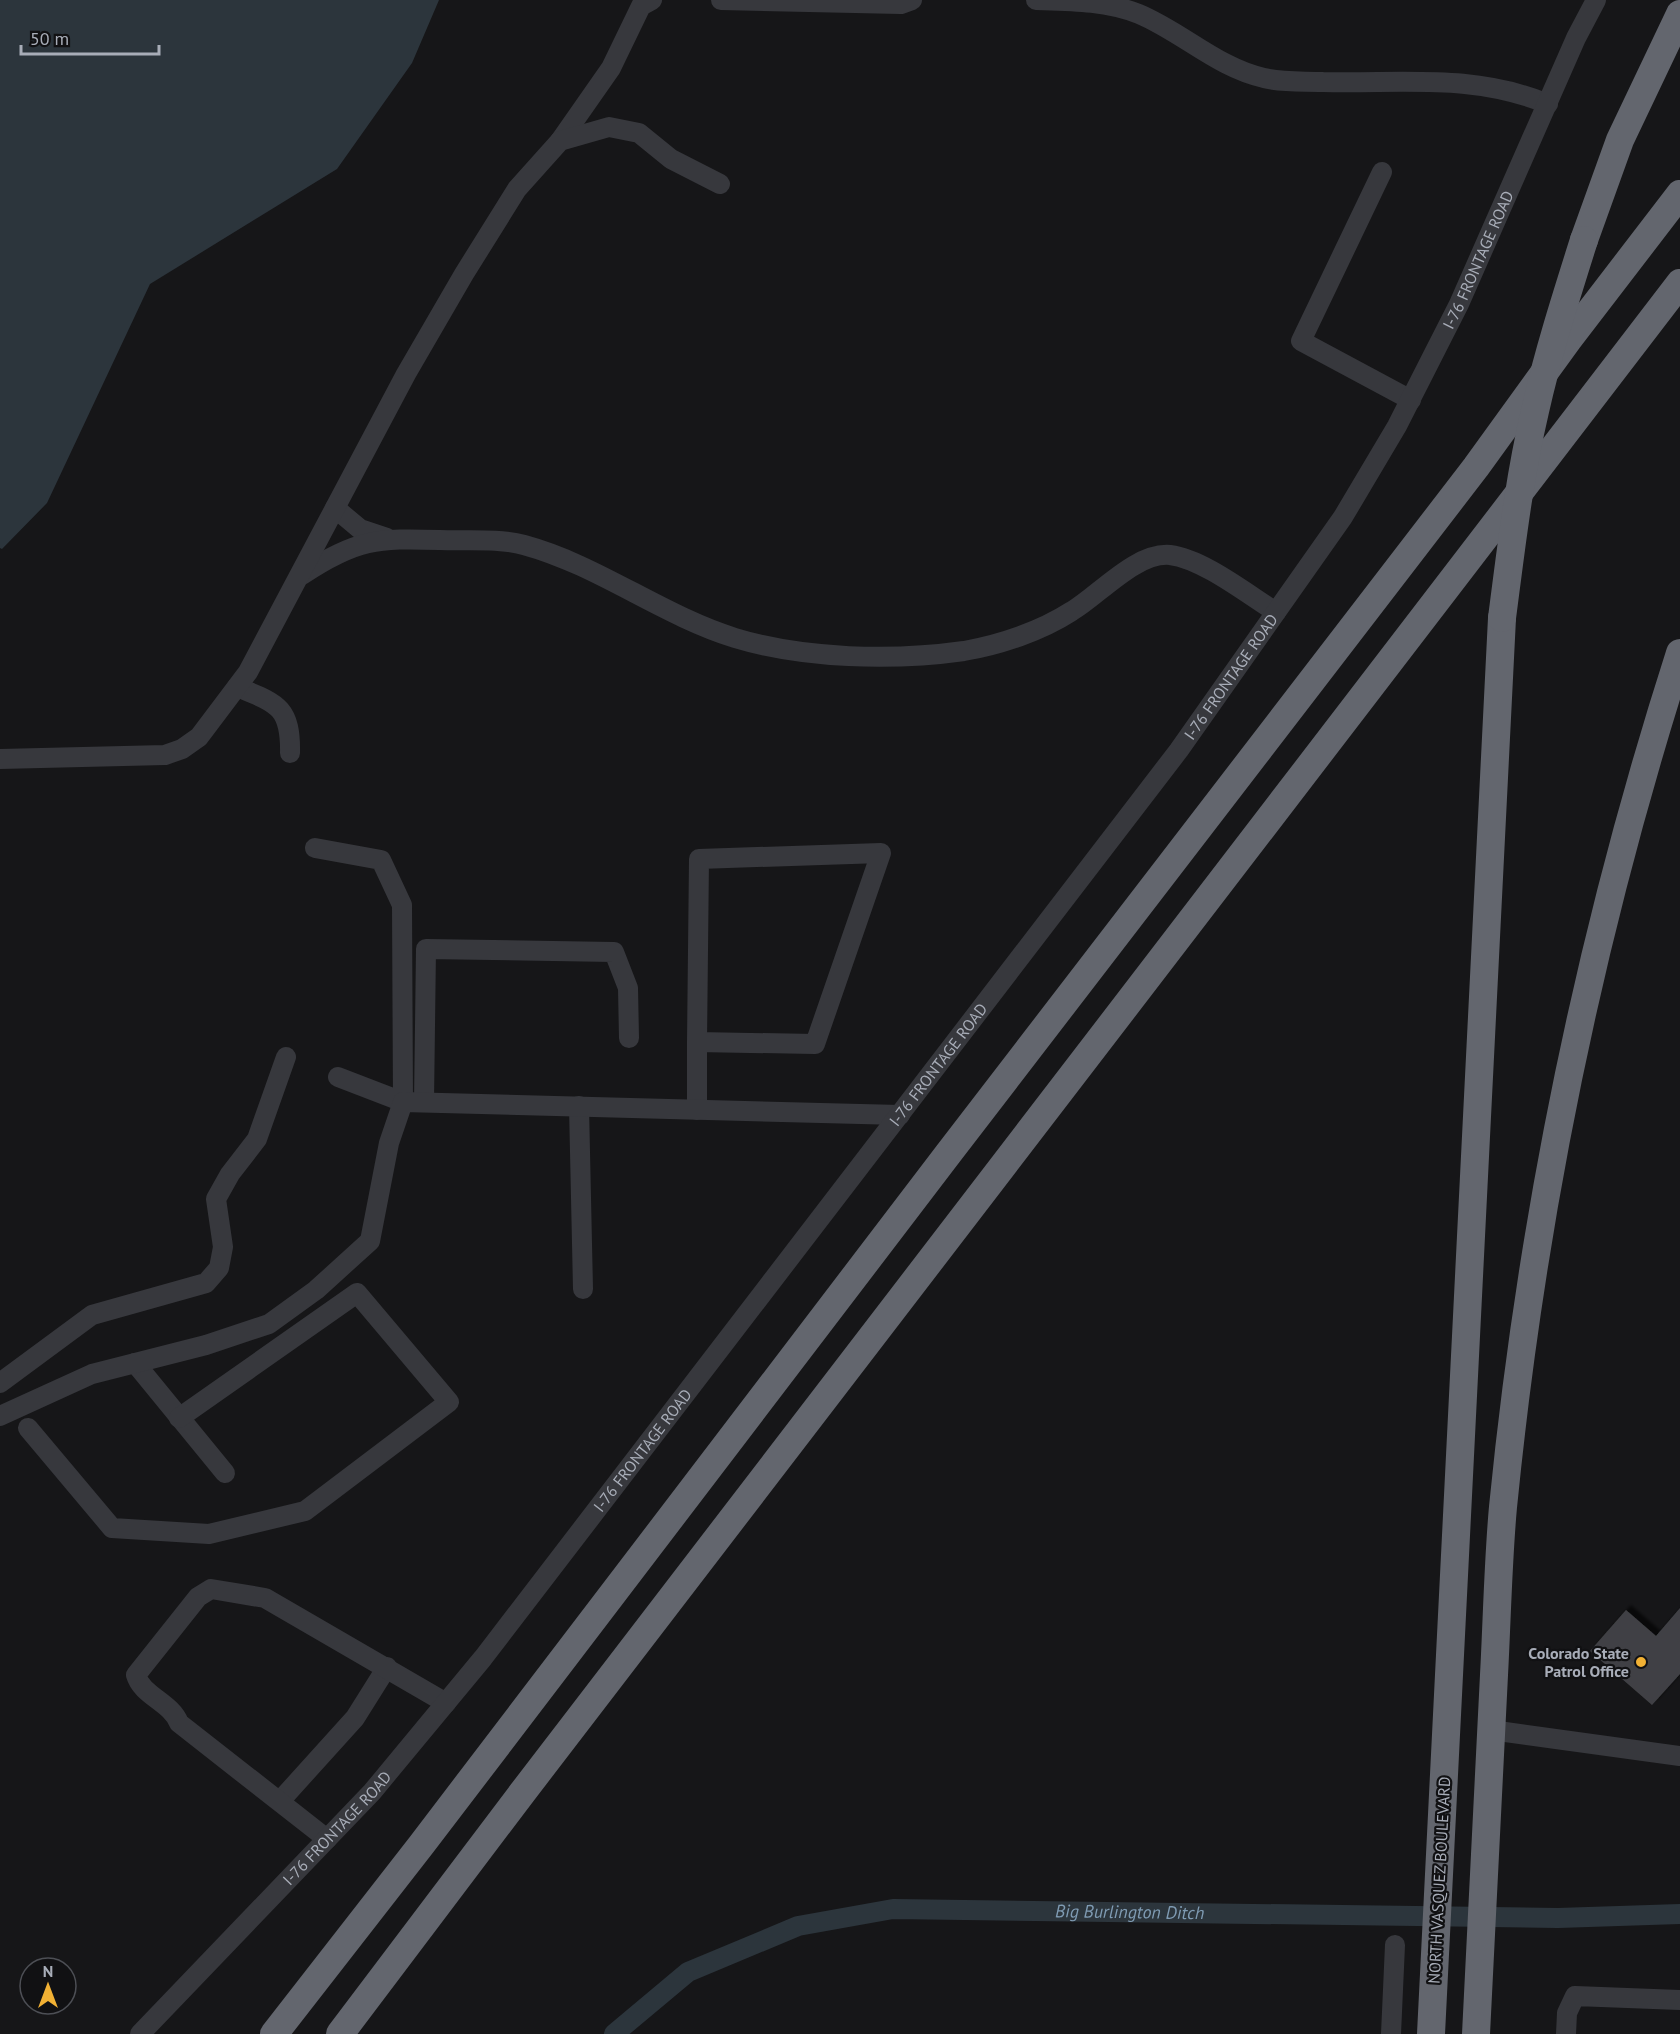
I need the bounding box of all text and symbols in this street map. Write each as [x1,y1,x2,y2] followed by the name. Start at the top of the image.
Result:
[21,18,159,56] scale bar
[30,27,69,50] text: 50 m
[1438,187,1518,332] street label: I-76 FRONTAGE ROAD
[1179,610,1282,744] street label: I-76 FRONTAGE ROAD
[884,999,991,1130] street label: I-76 FRONTAGE ROAD
[589,1385,696,1516] street label: I-76 FRONTAGE ROAD
[1528,1643,1629,1681] place label: Colorado State Patrol Office
[1634,1655,1648,1669] marker: Colorado State Patrol Office
[278,1767,395,1889] street label: I-76 FRONTAGE ROAD
[1424,1776,1454,1984] street label: NORTH VASQUEZ BOULEVARD
[1055,1899,1204,1924] water label: Big Burlington Ditch
[18,1956,78,2016] north arrow
[43,1961,53,1981] text: N

